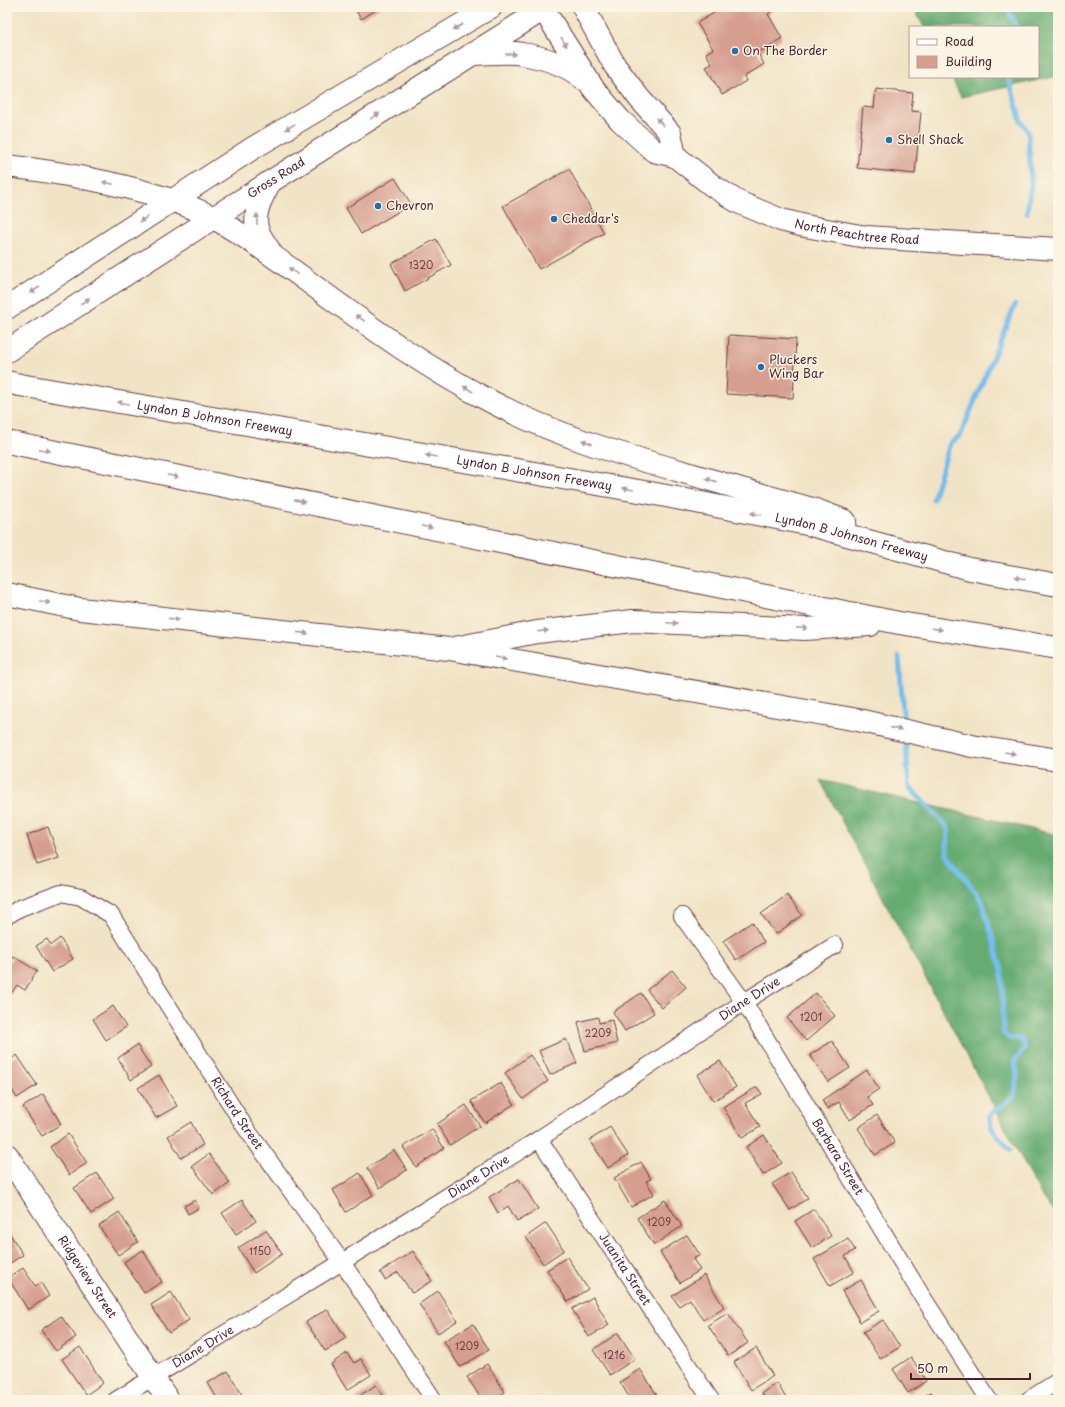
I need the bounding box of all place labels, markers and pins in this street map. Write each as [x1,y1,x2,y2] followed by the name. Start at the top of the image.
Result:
[743,41,828,59] place label: On The Border
[730,46,740,56] marker: On The Border
[897,130,964,148] place label: Shell Shack
[884,135,894,145] marker: Shell Shack
[386,196,434,214] place label: Chevron
[373,201,383,211] marker: Chevron
[562,209,620,227] place label: Cheddar's
[549,214,559,224] marker: Cheddar's
[769,350,824,382] place label: Pluckers Wing Bar
[756,362,766,372] marker: Pluckers Wing Bar

